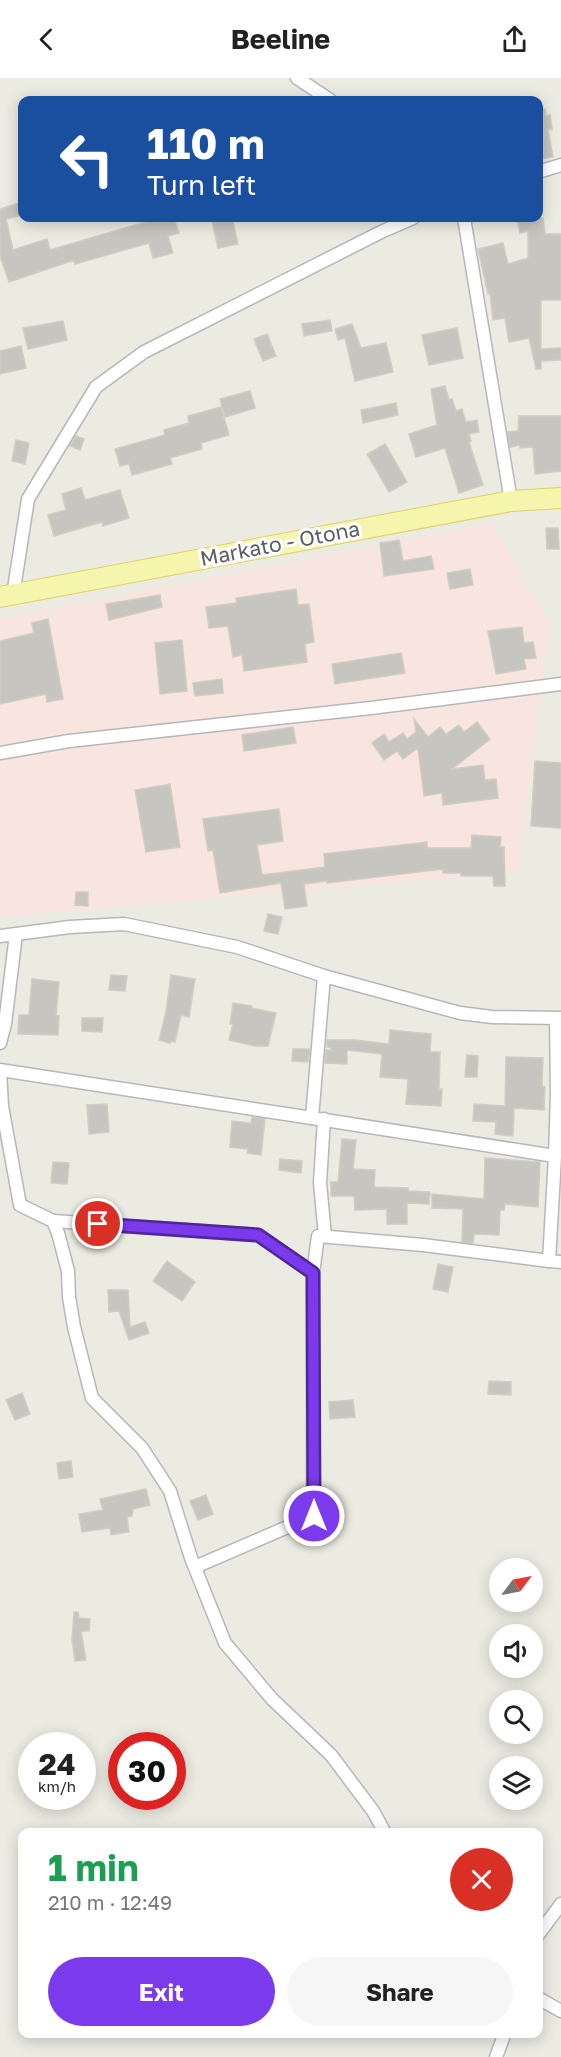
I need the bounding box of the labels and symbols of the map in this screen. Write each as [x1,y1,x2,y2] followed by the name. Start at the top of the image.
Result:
[198,515,362,571] street label: Markato - Otona
[72,1198,123,1249] pin
[282,1484,346,1548] position arrow
[489,1558,543,1612] north arrow
[108,1732,186,1810] speed limit sign: 30

